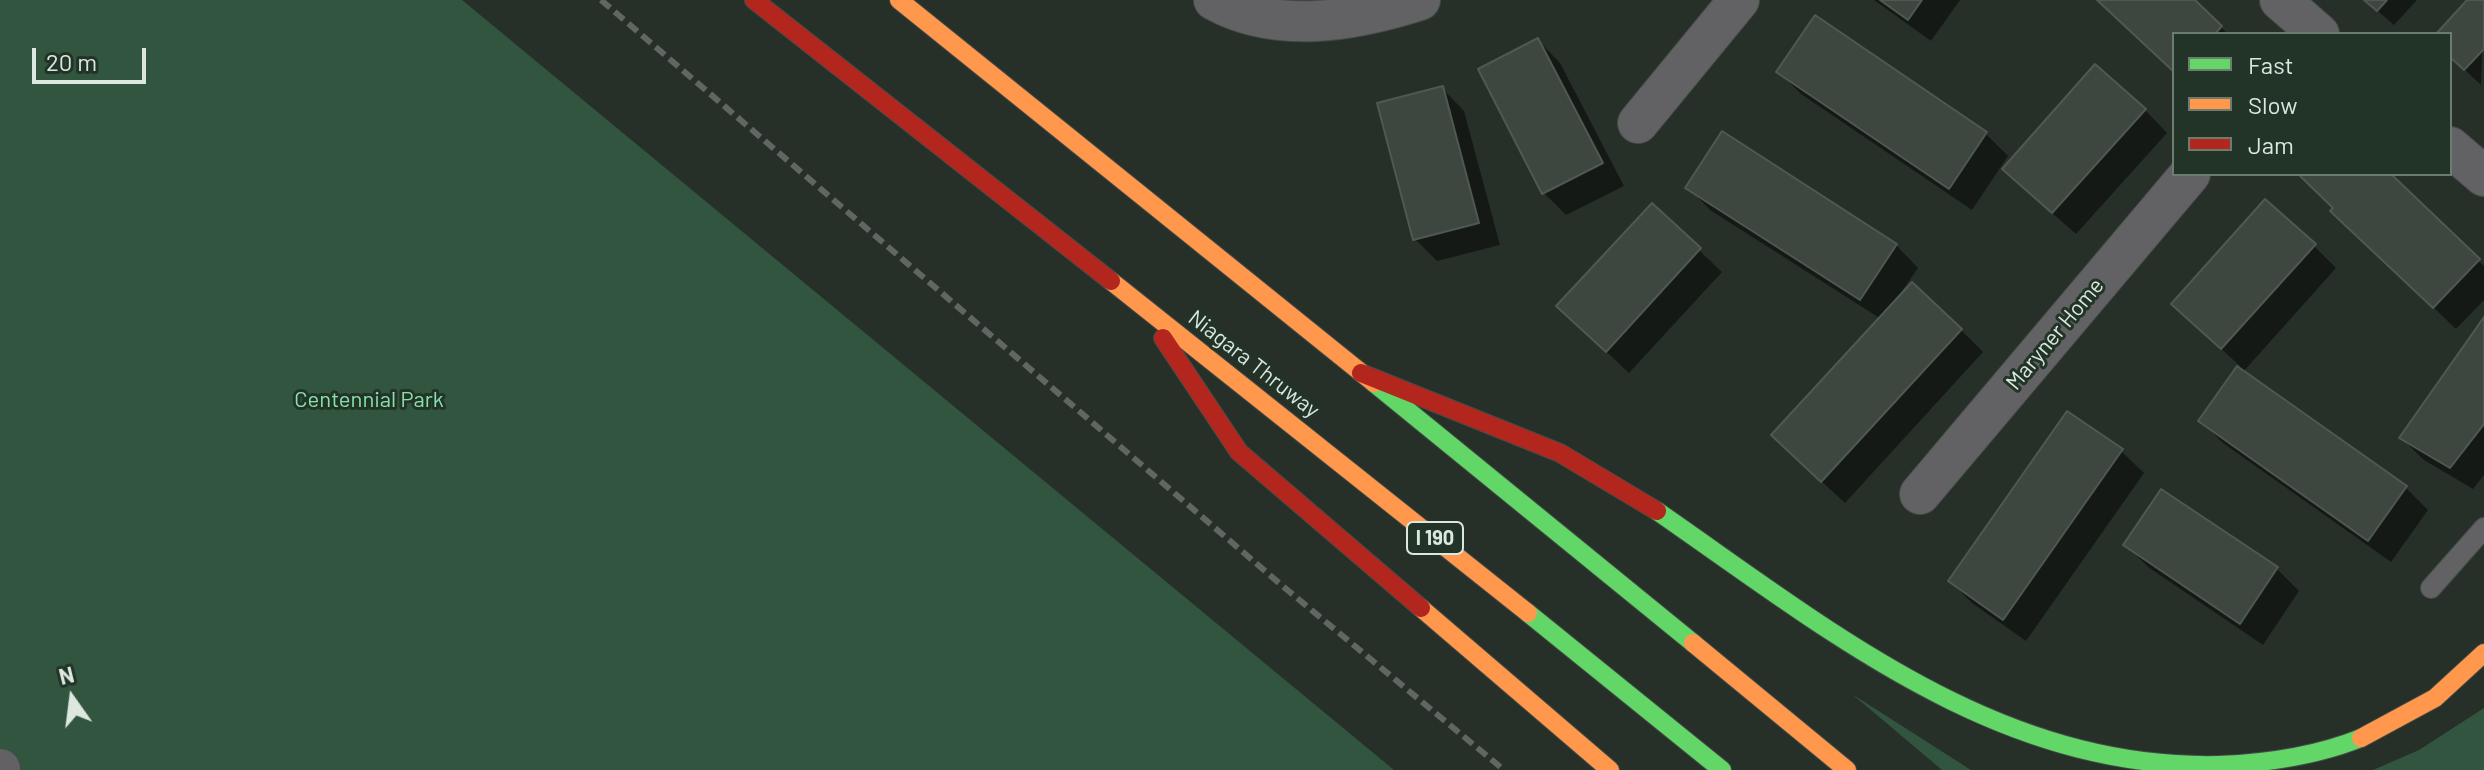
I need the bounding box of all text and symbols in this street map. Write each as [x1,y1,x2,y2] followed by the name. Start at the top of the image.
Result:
[36,32,150,82] scale bar
[2172,32,2452,176] legend
[46,47,97,76] text: 20 m
[2248,50,2293,79] text: Fast
[2248,90,2297,119] text: Slow
[2248,130,2294,159] text: Jam
[2001,273,2109,395] street label: Maryner Home
[1183,305,1325,423] street label: Niagara Thruway
[294,387,444,413] park label: Centennial Park
[1407,522,1463,554] road number: I 190
[32,658,112,738] north arrow
[56,660,76,689] text: N

